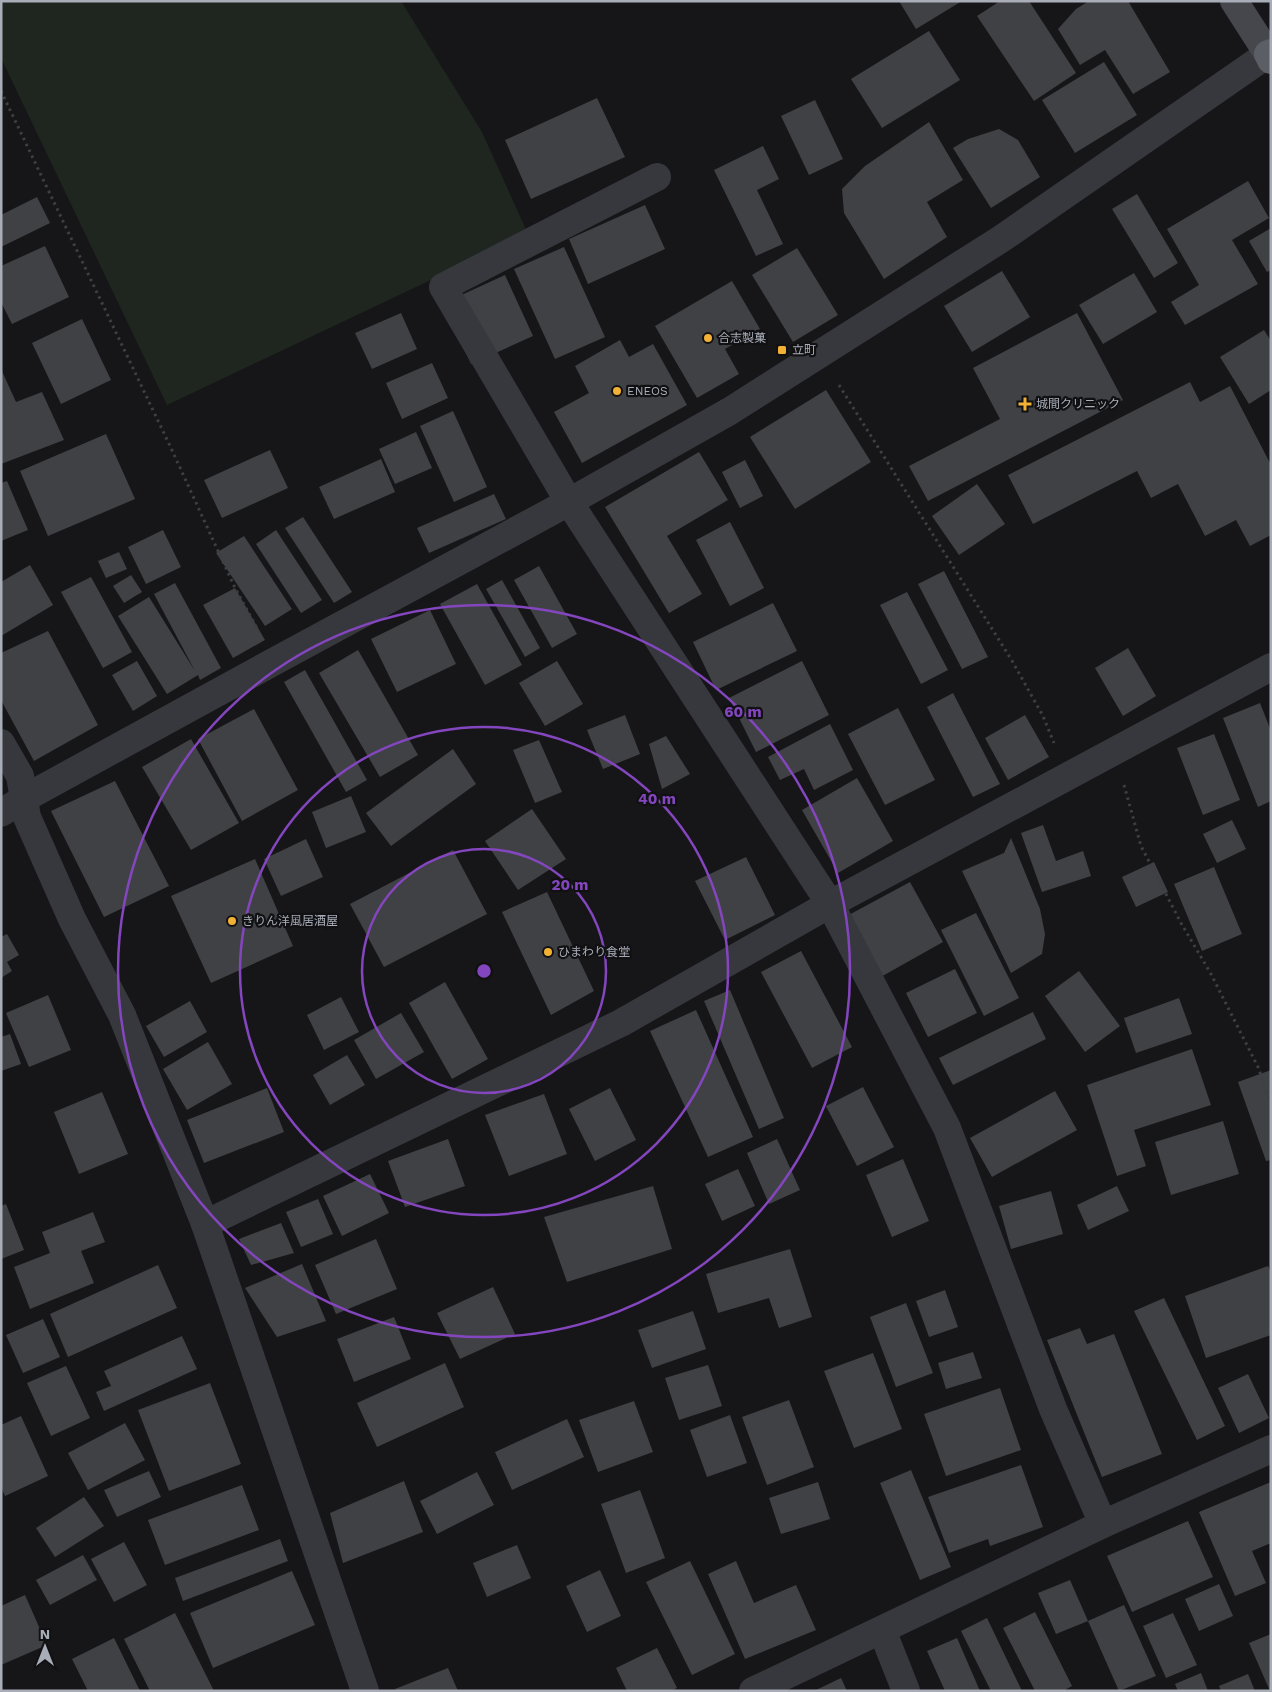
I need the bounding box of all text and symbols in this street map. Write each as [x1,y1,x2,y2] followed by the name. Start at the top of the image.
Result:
[718,331,766,345] place label: 合志製菓
[702,332,714,344] marker: 合志製菓
[792,343,816,357] place label: 立町
[776,344,788,356] marker: 立町
[627,384,668,398] place label: ENEOS
[611,385,623,397] marker: ENEOS
[1018,397,1032,411] marker: 城間クリニック
[1036,397,1120,411] place label: 城間クリニック
[724,703,762,721] text: 60 m
[638,790,676,808] text: 40 m
[551,876,589,894] text: 20 m
[242,914,338,928] place label: きりん洋風居酒屋
[226,915,238,927] marker: きりん洋風居酒屋
[558,945,630,959] place label: ひまわり食堂
[542,946,554,958] marker: ひまわり食堂
[475,962,493,980] centre of rings
[20,1622,70,1672] north arrow
[40,1626,50,1642] text: N

